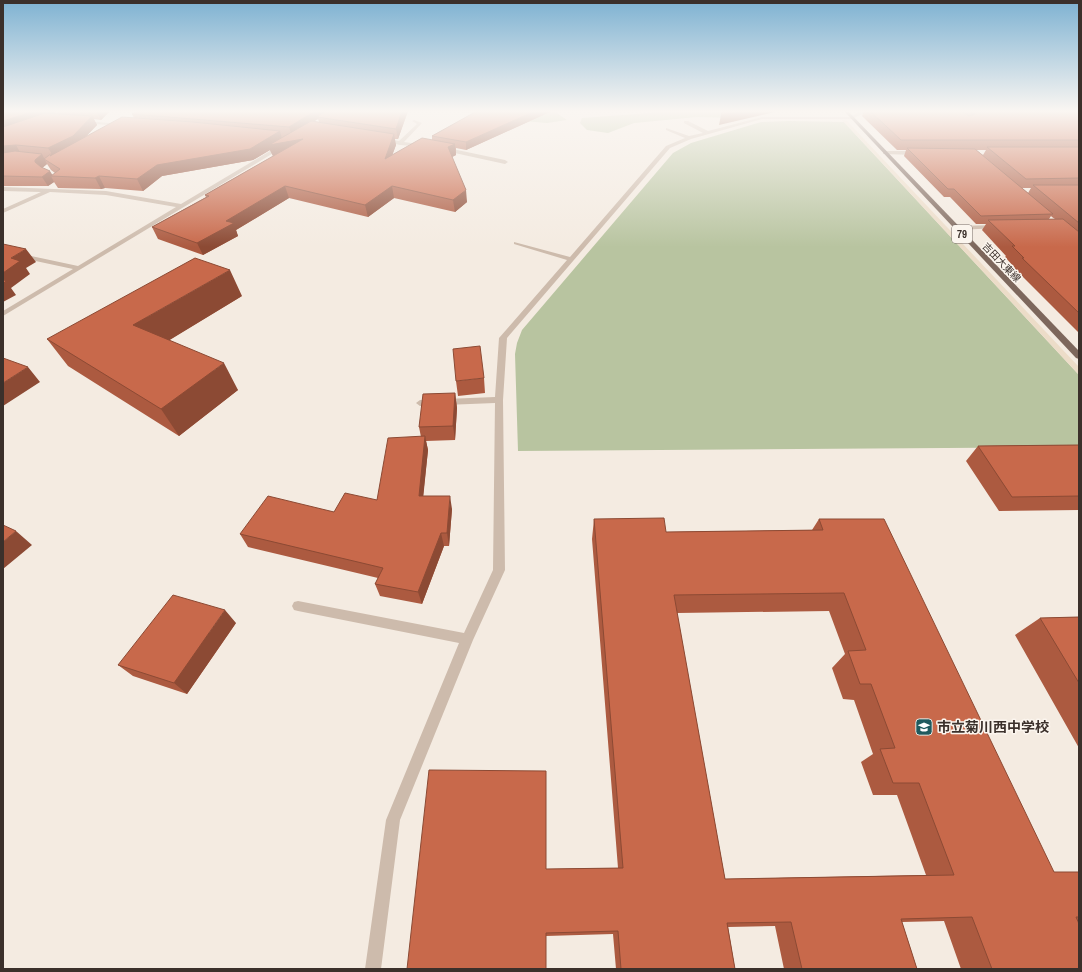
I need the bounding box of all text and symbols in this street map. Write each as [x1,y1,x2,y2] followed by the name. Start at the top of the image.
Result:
[952,225,972,243] road number: 79
[980,240,1024,285] street label: 吉田大東線
[914,717,934,737] school or university icon: 市立菊川西中学校
[937,718,1049,736] place label: 市立菊川西中学校

